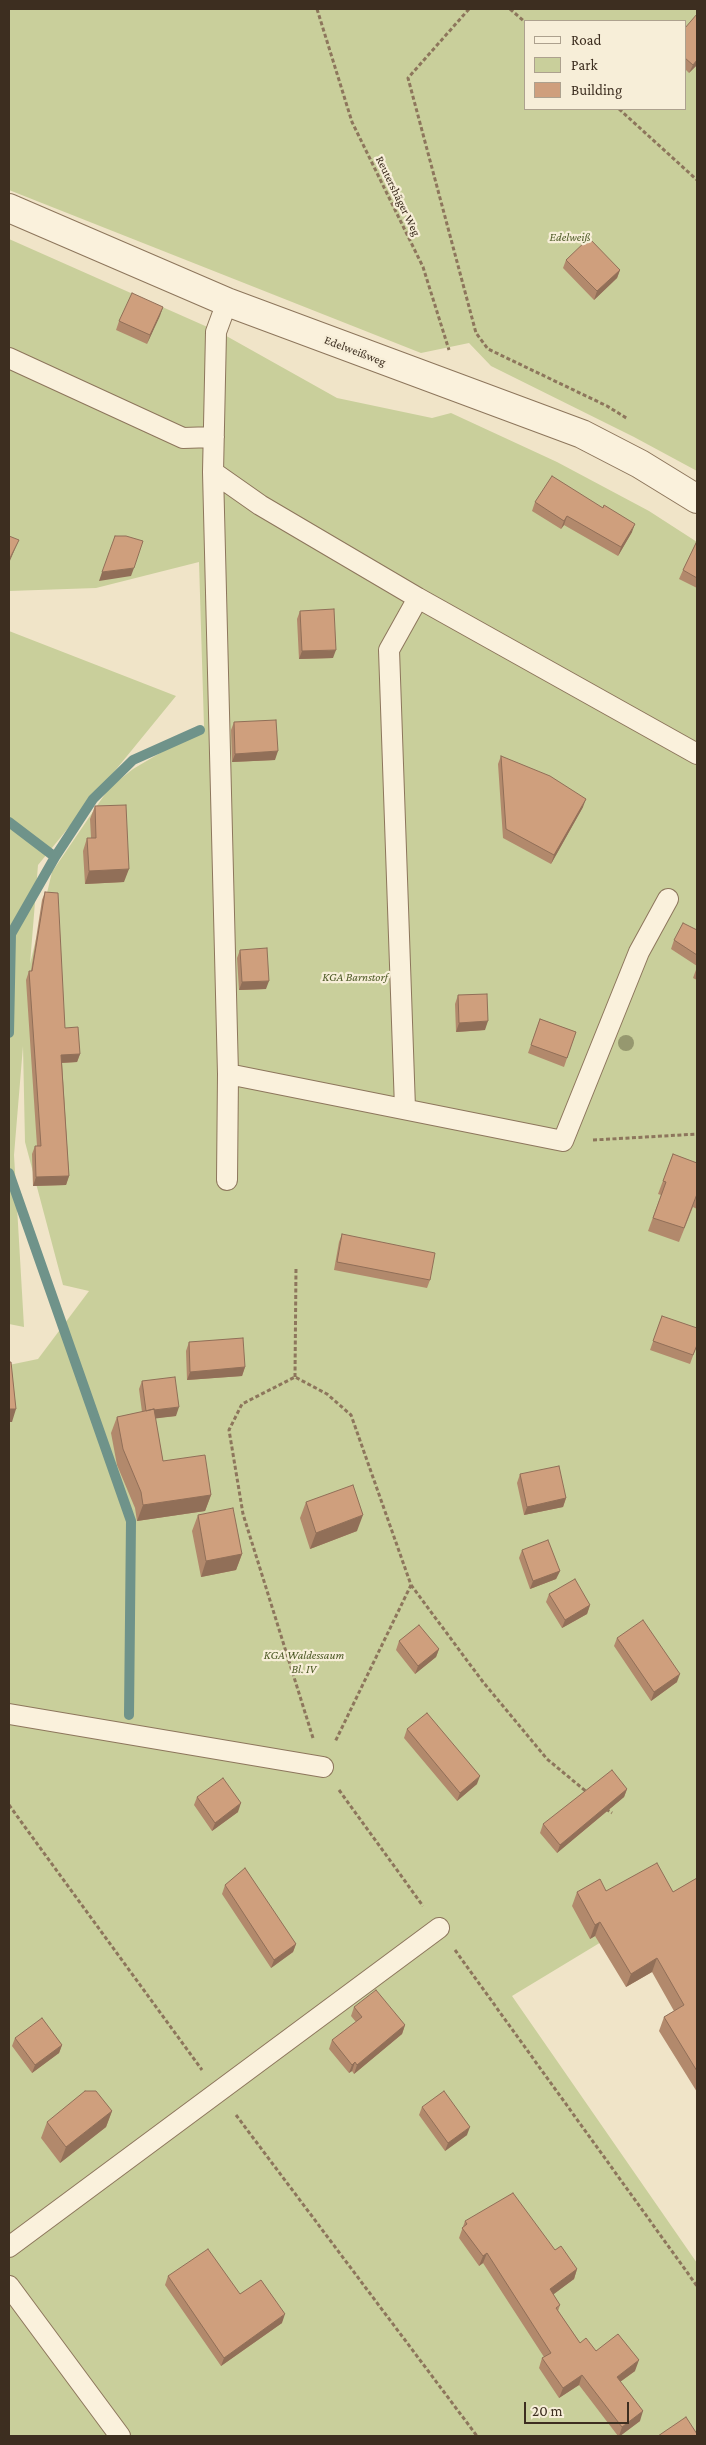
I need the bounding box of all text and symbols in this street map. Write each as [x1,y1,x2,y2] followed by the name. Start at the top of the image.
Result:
[524,20,686,110] legend
[571,32,601,48] text: Road
[571,57,598,73] text: Park
[571,82,622,98] text: Building
[372,154,424,238] street label: Reutershäger Weg
[550,230,590,244] park label: Edelweiß
[322,333,388,369] street label: Edelweißweg
[322,970,388,984] park label: KGA Barnstorf
[264,1648,344,1676] park label: KGA Waldessaum Bl. IV
[526,2392,631,2424] scale bar
[532,2403,563,2419] text: 20 m

